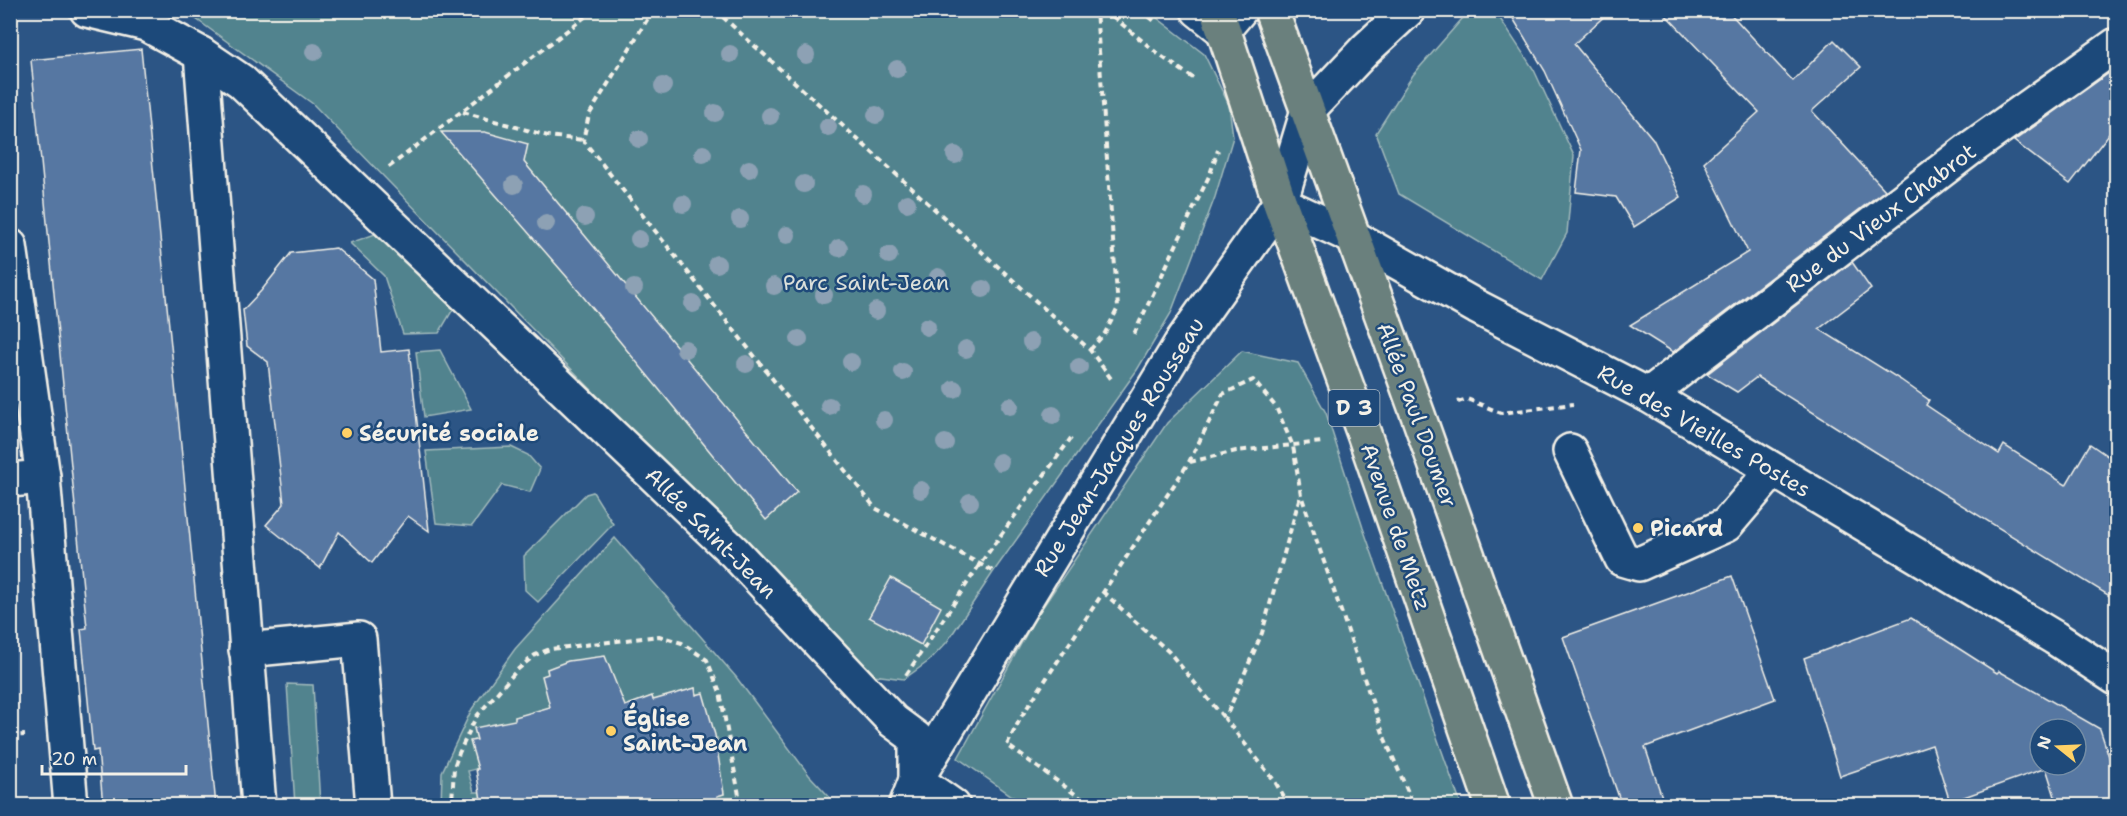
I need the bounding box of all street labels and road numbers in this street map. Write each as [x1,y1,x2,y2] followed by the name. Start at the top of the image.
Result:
[1780,137,1982,299] street label: Rue du Vieux Chabrot
[1027,312,1211,582] street label: Rue Jean-Jacques Rousseau
[1370,319,1464,511] street label: Allée Paul Doumer
[1592,358,1816,504] street label: Rue des Vieilles Postes
[1328,390,1380,426] road number: D 3
[1354,440,1438,614] street label: Avenue de Metz
[639,461,783,605] street label: Allée Saint-Jean

